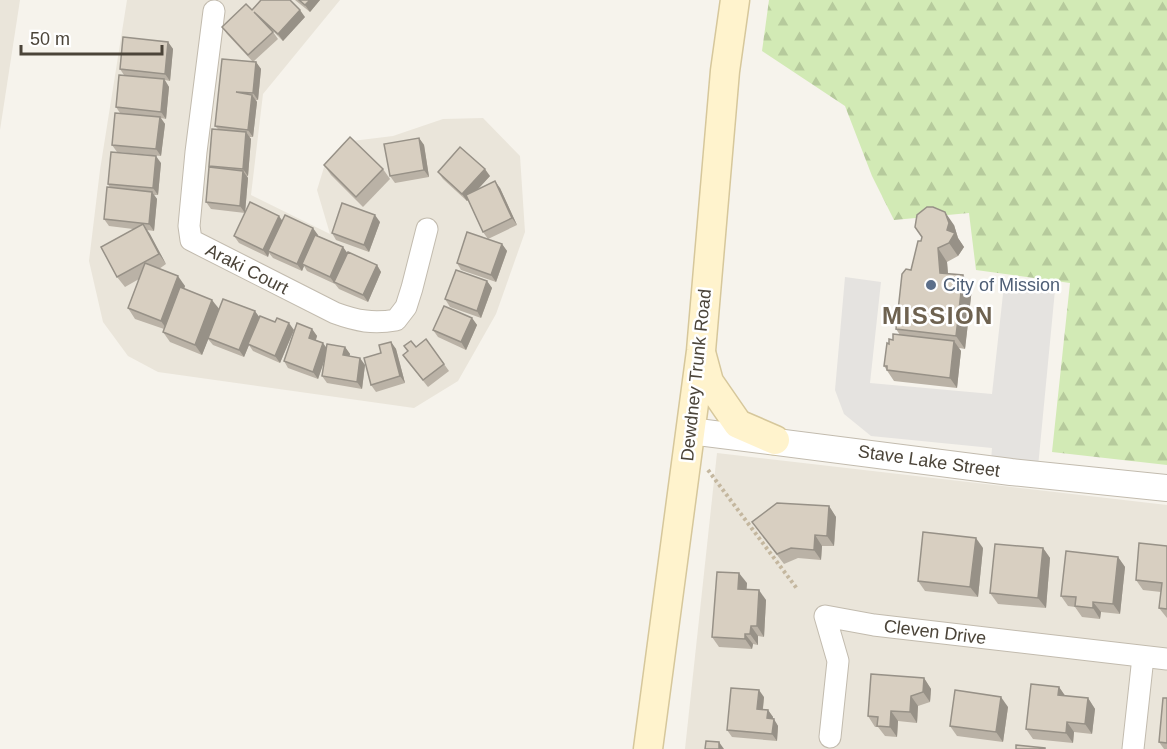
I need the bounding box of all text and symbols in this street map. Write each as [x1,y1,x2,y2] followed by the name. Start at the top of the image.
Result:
[21,18,162,56] scale bar
[30,29,70,49] text: 50 m
[202,240,292,298] street label: Araki Court
[943,275,1060,295] place label: City of Mission
[924,278,938,292] marker: City of Mission
[677,288,715,462] street label: Dewdney Trunk Road
[882,302,994,329] district label: MISSION
[857,441,1001,481] street label: Stave Lake Street
[883,616,987,648] street label: Cleven Drive

